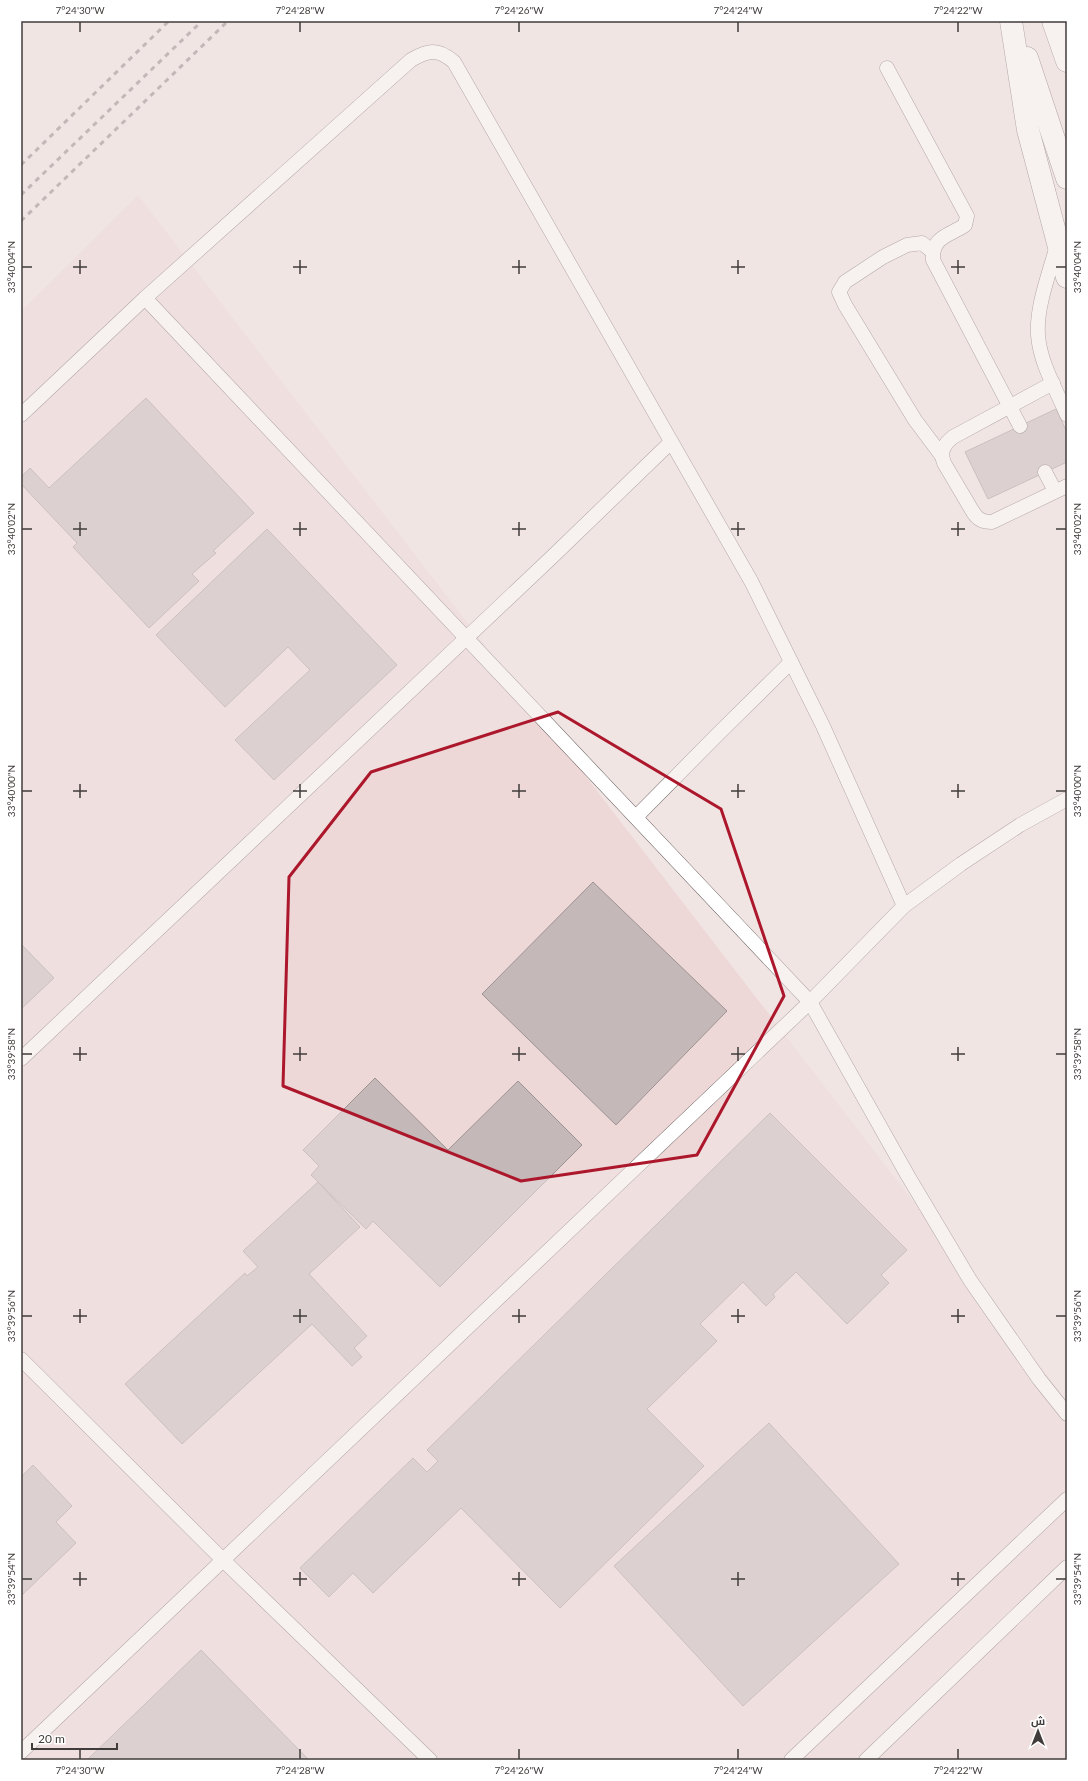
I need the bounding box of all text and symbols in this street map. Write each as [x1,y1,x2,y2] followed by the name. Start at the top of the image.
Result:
[55,4,105,16] text: 7°24'30"W
[275,4,325,16] text: 7°24'28"W
[494,4,544,16] text: 7°24'26"W
[713,4,763,16] text: 7°24'24"W
[933,4,983,16] text: 7°24'22"W
[5,241,17,293] text: 33°40'04"N
[1071,241,1083,293] text: 33°40'04"N
[5,503,17,555] text: 33°40'02"N
[1071,503,1083,555] text: 33°40'02"N
[5,765,17,817] text: 33°40'00"N
[1071,765,1083,817] text: 33°40'00"N
[5,1028,17,1080] text: 33°39'58"N
[1071,1028,1083,1080] text: 33°39'58"N
[5,1290,17,1342] text: 33°39'56"N
[1071,1290,1083,1342] text: 33°39'56"N
[5,1553,17,1605] text: 33°39'54"N
[1071,1553,1083,1605] text: 33°39'54"N
[1018,1711,1058,1751] north arrow
[1031,1714,1045,1728] text: ش
[32,1725,117,1751] scale bar
[38,1731,65,1746] text: 20 m
[55,1764,105,1776] text: 7°24'30"W
[275,1764,325,1776] text: 7°24'28"W
[494,1764,544,1776] text: 7°24'26"W
[713,1764,763,1776] text: 7°24'24"W
[933,1764,983,1776] text: 7°24'22"W

